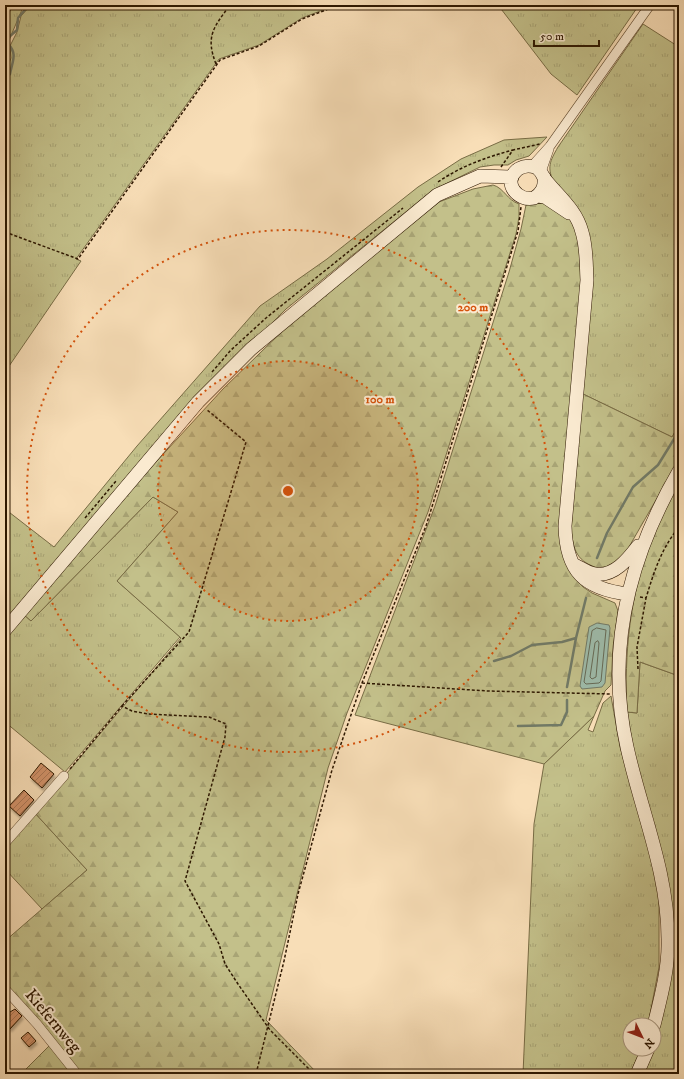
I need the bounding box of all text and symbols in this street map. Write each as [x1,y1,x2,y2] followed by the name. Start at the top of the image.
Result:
[534,22,599,48] scale bar
[540,29,564,44] text: 50 m
[458,300,488,315] text: 200 m
[366,392,394,407] text: 100 m
[281,484,295,498] centre of rings
[20,984,87,1058] street label: Kiefernweg
[622,1017,662,1057] north arrow
[640,1035,657,1051] text: N

